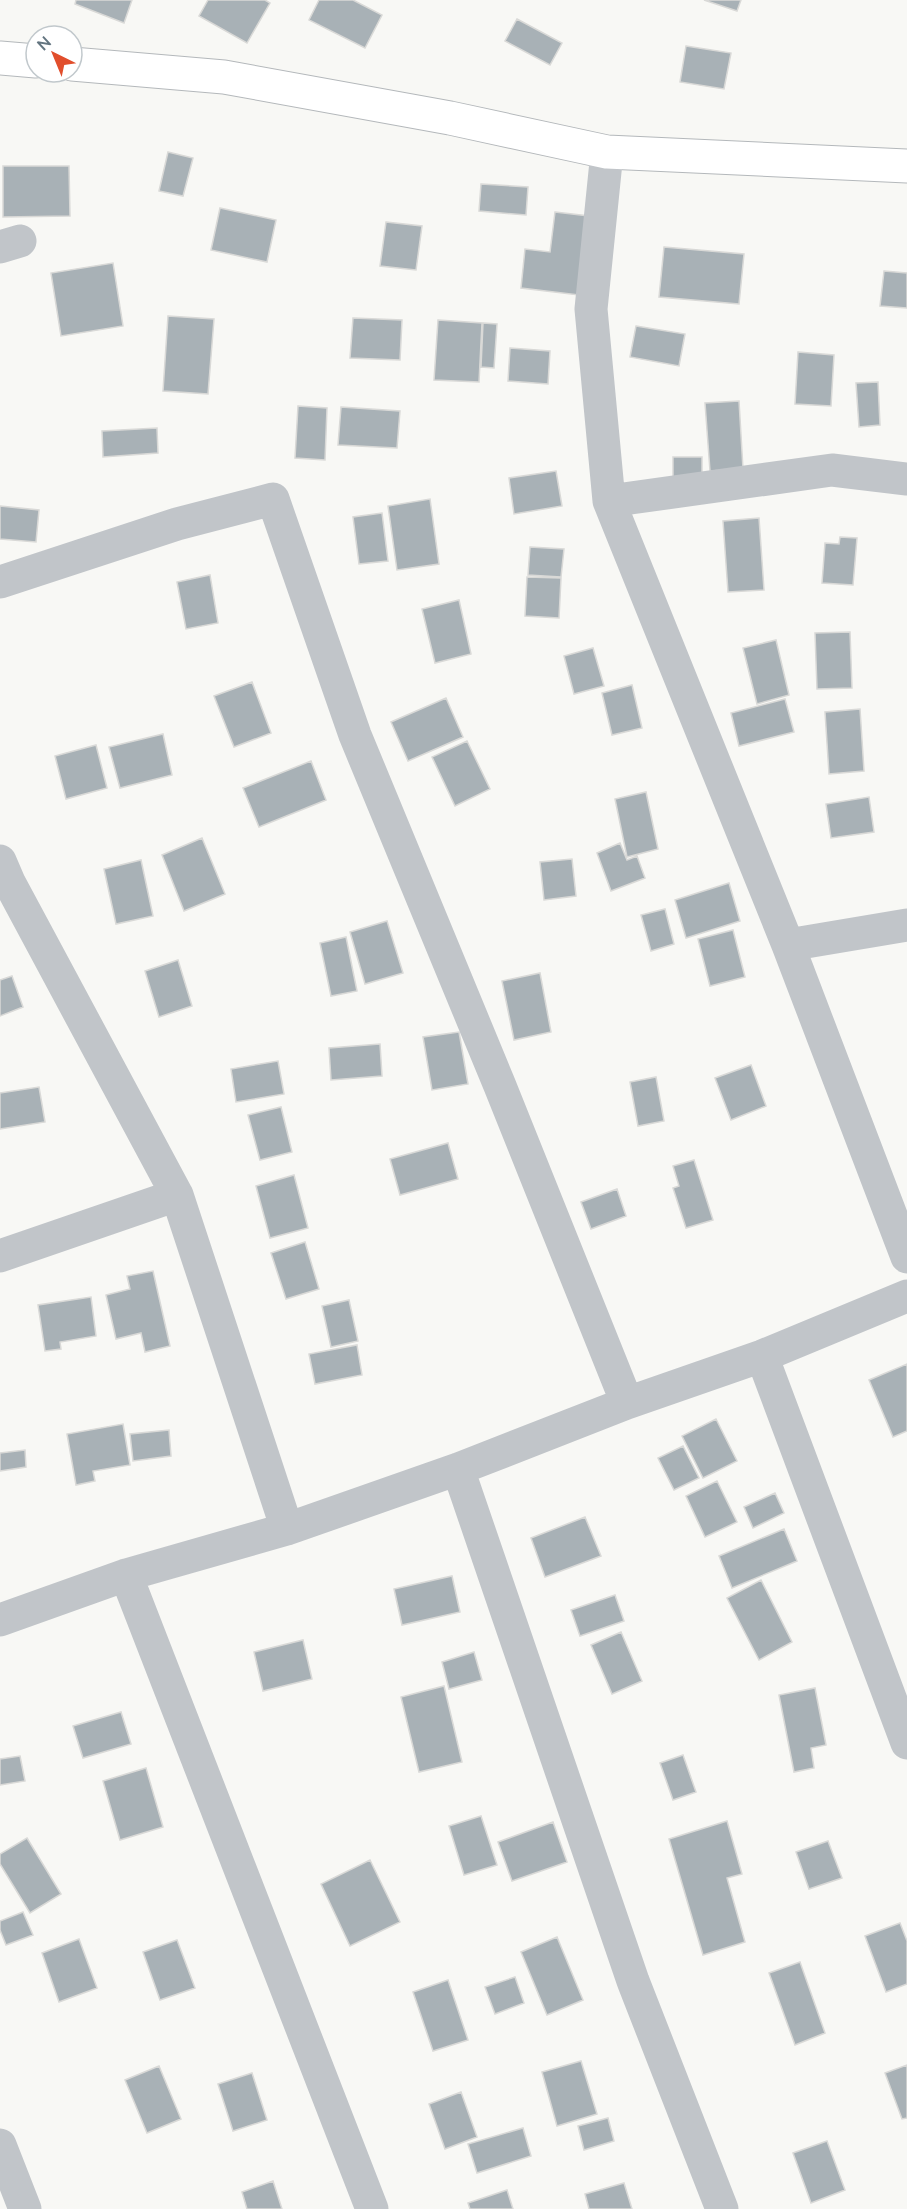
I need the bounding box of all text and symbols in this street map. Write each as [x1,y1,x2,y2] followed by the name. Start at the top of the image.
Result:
[24,24,84,84] north arrow
[33,32,56,56] text: N

